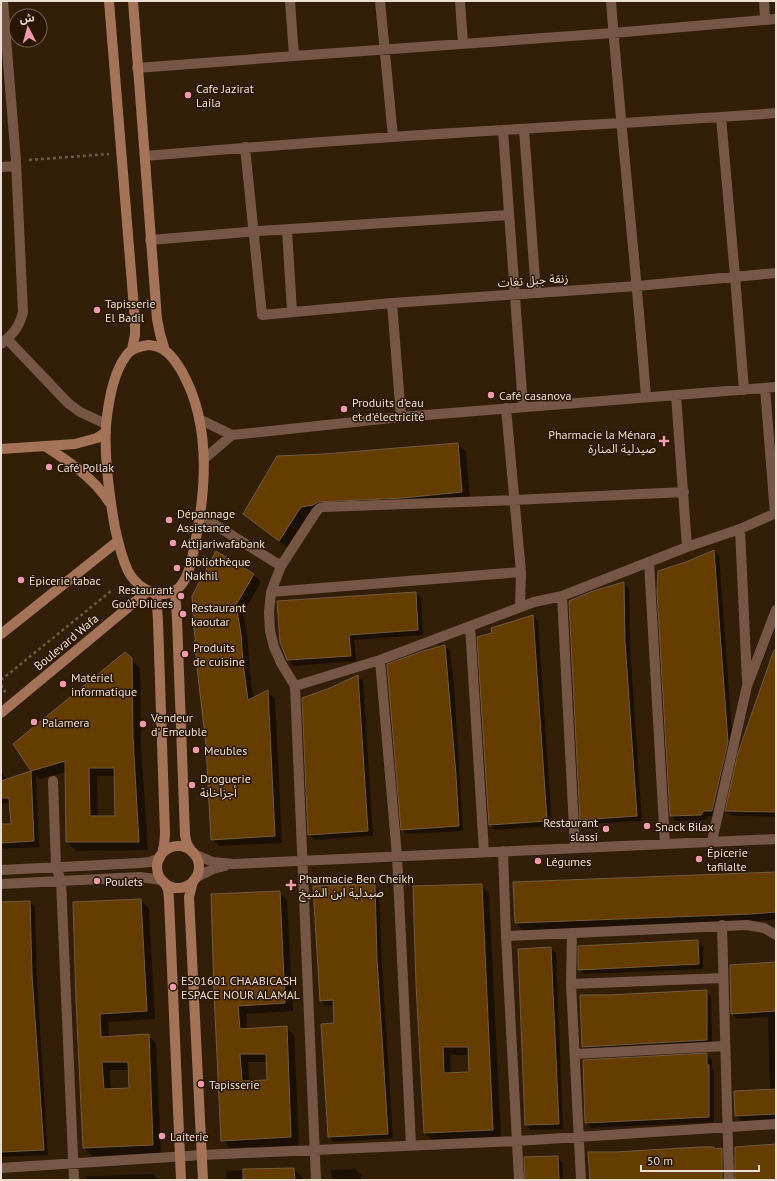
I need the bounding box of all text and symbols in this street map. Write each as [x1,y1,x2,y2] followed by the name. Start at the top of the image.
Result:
[8,8,48,48] north arrow
[19,10,35,26] text: ش
[196,81,254,110] place label: Cafe Jazirat Laila
[183,90,193,100] marker: Cafe Jazirat Laila
[497,270,569,290] street label: زنقة جبل تغات
[105,296,156,325] place label: Tapisserie El Badil
[92,305,102,315] marker: Tapisserie El Badil
[499,388,572,403] place label: Café casanova
[486,390,496,400] marker: Café casanova
[352,395,424,424] place label: Produits d'eau et d'électricité
[339,404,349,414] marker: Produits d'eau et d'électricité
[548,427,656,456] place label: Pharmacie la Ménara صيدلية المنارة
[659,436,669,446] marker: Pharmacie la Ménara صيدلية المنارة
[57,460,114,475] place label: Café Pollak
[44,462,54,472] marker: Café Pollak
[177,506,235,535] place label: Dépannage Assistance
[164,515,174,525] marker: Dépannage Assistance
[181,536,265,551] place label: Attijariwafabank
[168,538,178,548] marker: Attijariwafabank
[185,554,250,583] place label: Bibliothèque Nakhil
[172,563,182,573] marker: Bibliothèque Nakhil
[29,573,101,588] place label: Épicerie tabac
[16,575,26,585] marker: Épicerie tabac
[111,582,173,611] place label: Restaurant Goût Dilices
[176,591,186,601] marker: Restaurant Goût Dilices
[191,600,246,629] place label: Restaurant kaoutar
[178,609,188,619] marker: Restaurant kaoutar
[31,611,101,673] street label: Boulevard Wafa
[193,640,245,669] place label: Produits de cuisine
[180,649,190,659] marker: Produits de cuisine
[71,670,137,699] place label: Matériel informatique
[58,679,68,689] marker: Matériel informatique
[150,710,207,739] place label: Vendeur d' Emeuble
[42,715,90,730] place label: Palamera
[29,717,39,727] marker: Palamera
[138,719,148,729] marker: Vendeur d' Emeuble
[204,743,247,758] place label: Meubles
[191,745,201,755] marker: Meubles
[200,771,251,800] place label: Droguerie أجزاخانة
[187,780,197,790] marker: Droguerie أجزاخانة
[543,815,598,844] place label: Restaurant slassi
[655,819,714,834] place label: Snack Bilax
[642,821,652,831] marker: Snack Bilax
[601,824,611,834] marker: Restaurant slassi
[707,845,748,874] place label: Épicerie tafilalte
[546,854,591,869] place label: Légumes
[694,854,704,864] marker: Épicerie tafilalte
[533,856,543,866] marker: Légumes
[299,871,414,902] place label: Pharmacie Ben Cheikh صيدلية ابن الشيخ
[105,874,143,889] place label: Poulets
[92,876,102,886] marker: Poulets
[286,880,296,890] marker: Pharmacie Ben Cheikh صيدلية ابن الشيخ
[181,973,300,1002] place label: ES01601 CHAABICASH ESPACE NOUR ALAMAL
[168,982,178,992] marker: ES01601 CHAABICASH ESPACE NOUR ALAMAL
[209,1077,260,1092] place label: Tapisserie
[196,1079,206,1089] marker: Tapisserie
[170,1129,209,1144] place label: Laiterie
[157,1131,167,1141] marker: Laiterie
[641,1147,759,1173] scale bar
[647,1153,673,1168] text: 50 m

